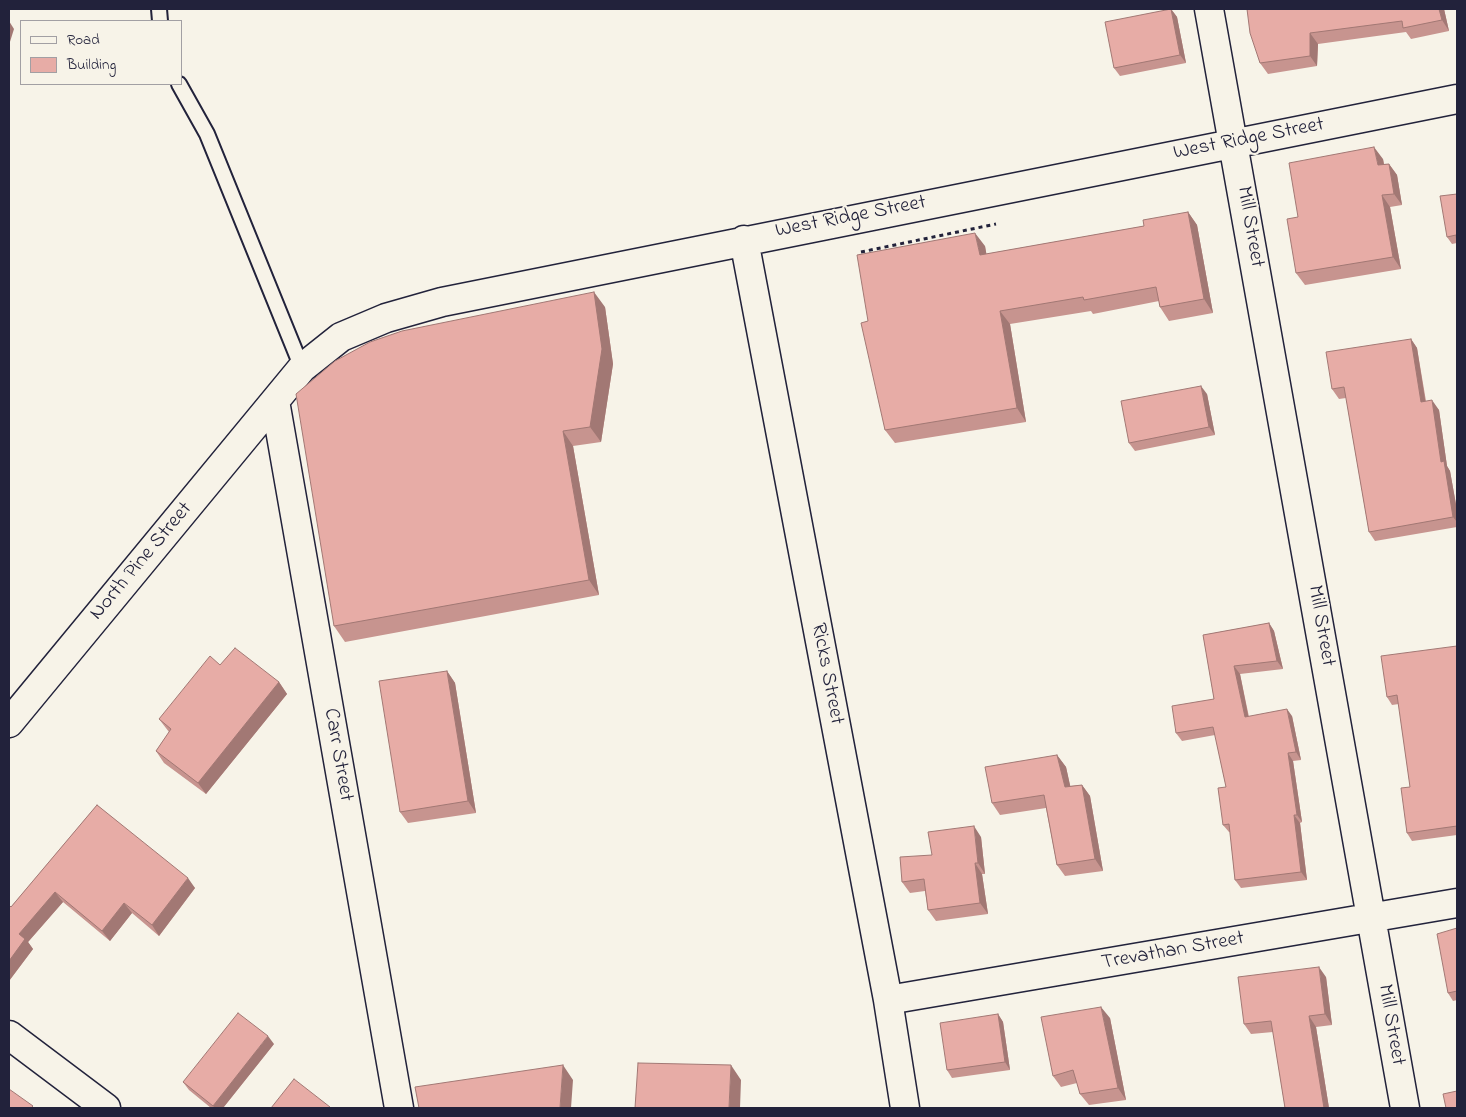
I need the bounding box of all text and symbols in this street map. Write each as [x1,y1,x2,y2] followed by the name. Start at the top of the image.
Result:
[20,20,182,85] legend
[67,29,100,51] text: Road
[67,54,116,76] text: Building
[1172,113,1326,167] street label: West Ridge Street
[1229,185,1269,269] street label: Mill Street
[774,191,928,245] street label: West Ridge Street
[85,498,199,626] street label: North Pine Street
[1300,584,1340,668] street label: Mill Street
[804,621,848,727] street label: Ricks Street
[316,706,358,804] street label: Carr Street
[1100,927,1246,977] street label: Trevathan Street
[1370,983,1410,1067] street label: Mill Street

